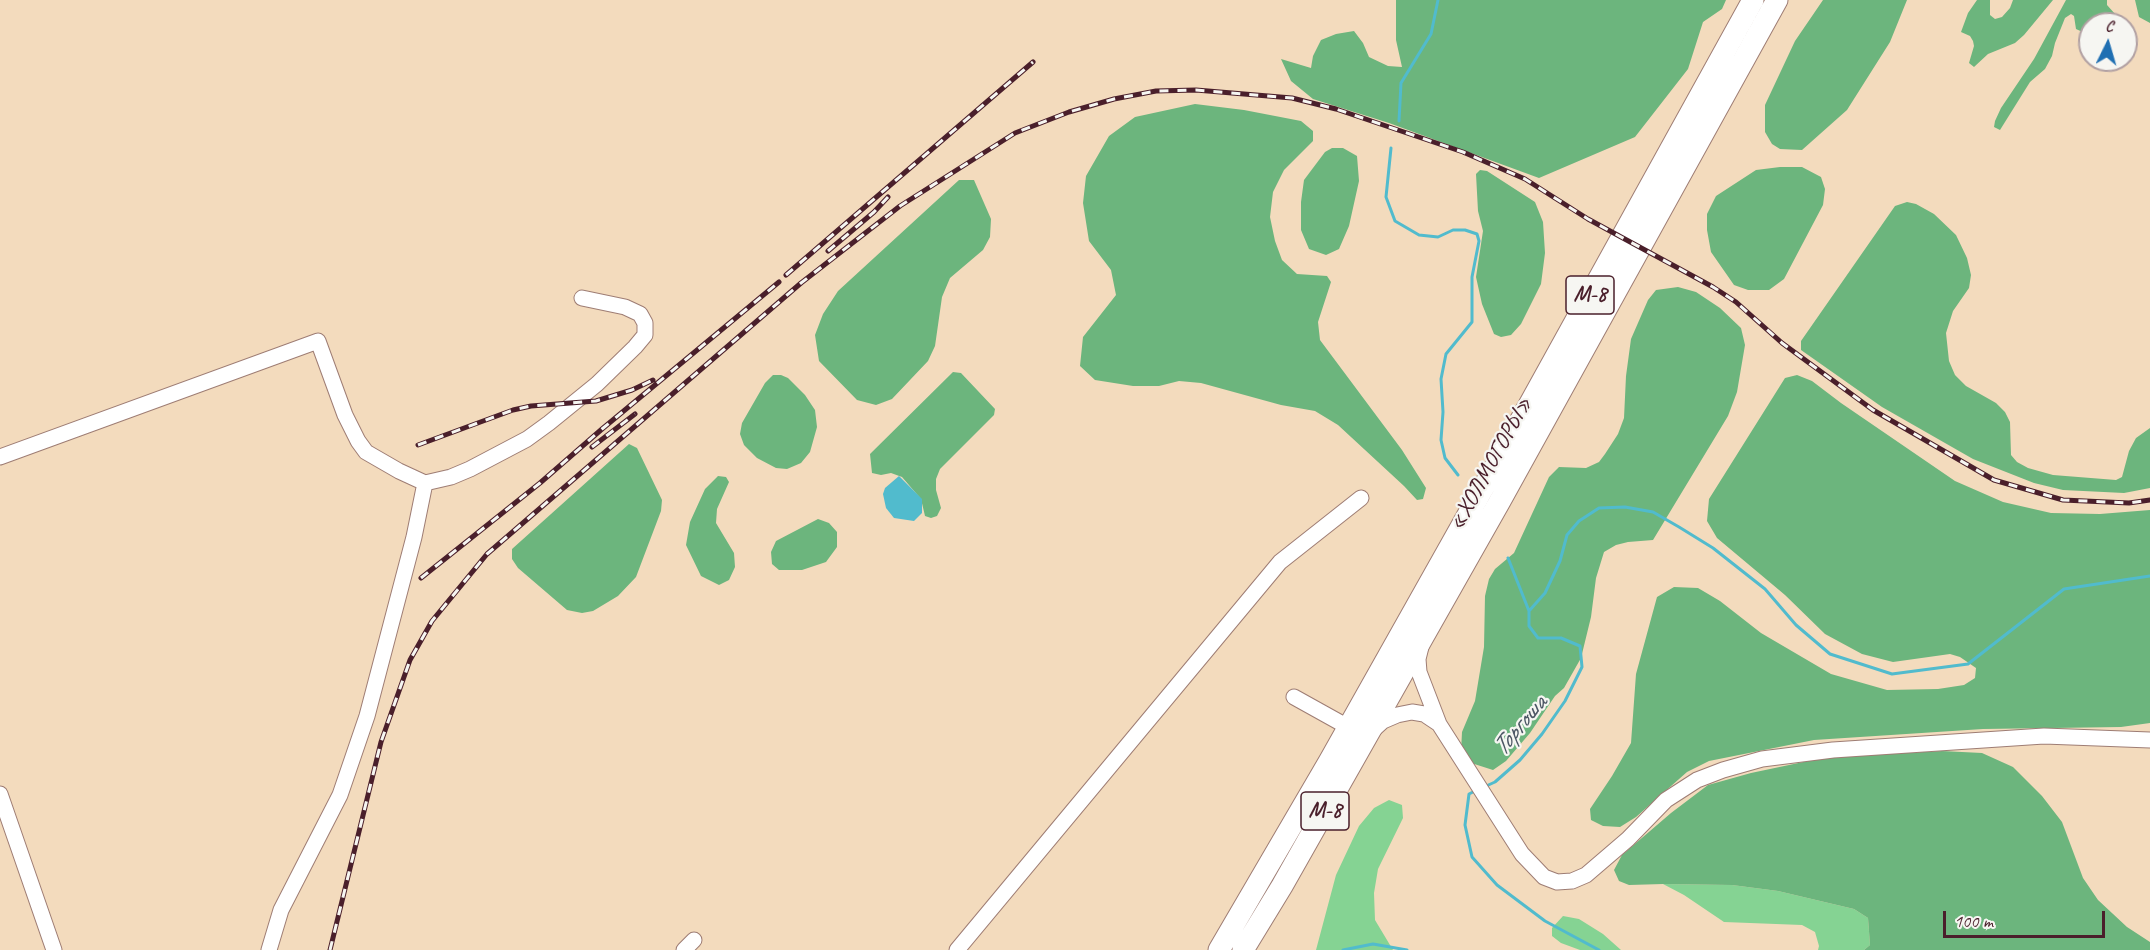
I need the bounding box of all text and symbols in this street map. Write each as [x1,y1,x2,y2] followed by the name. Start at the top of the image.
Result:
[2078,12,2138,72] north arrow
[2105,16,2114,36] text: С
[1566,276,1614,314] road number: М-8
[1442,392,1540,536] street label: «ХОЛМОГОРЫ»
[1486,689,1554,763] water label: Торгоша
[1301,792,1349,830] road number: М-8
[1946,899,2108,937] scale bar
[1954,910,1993,932] text: 100 m

